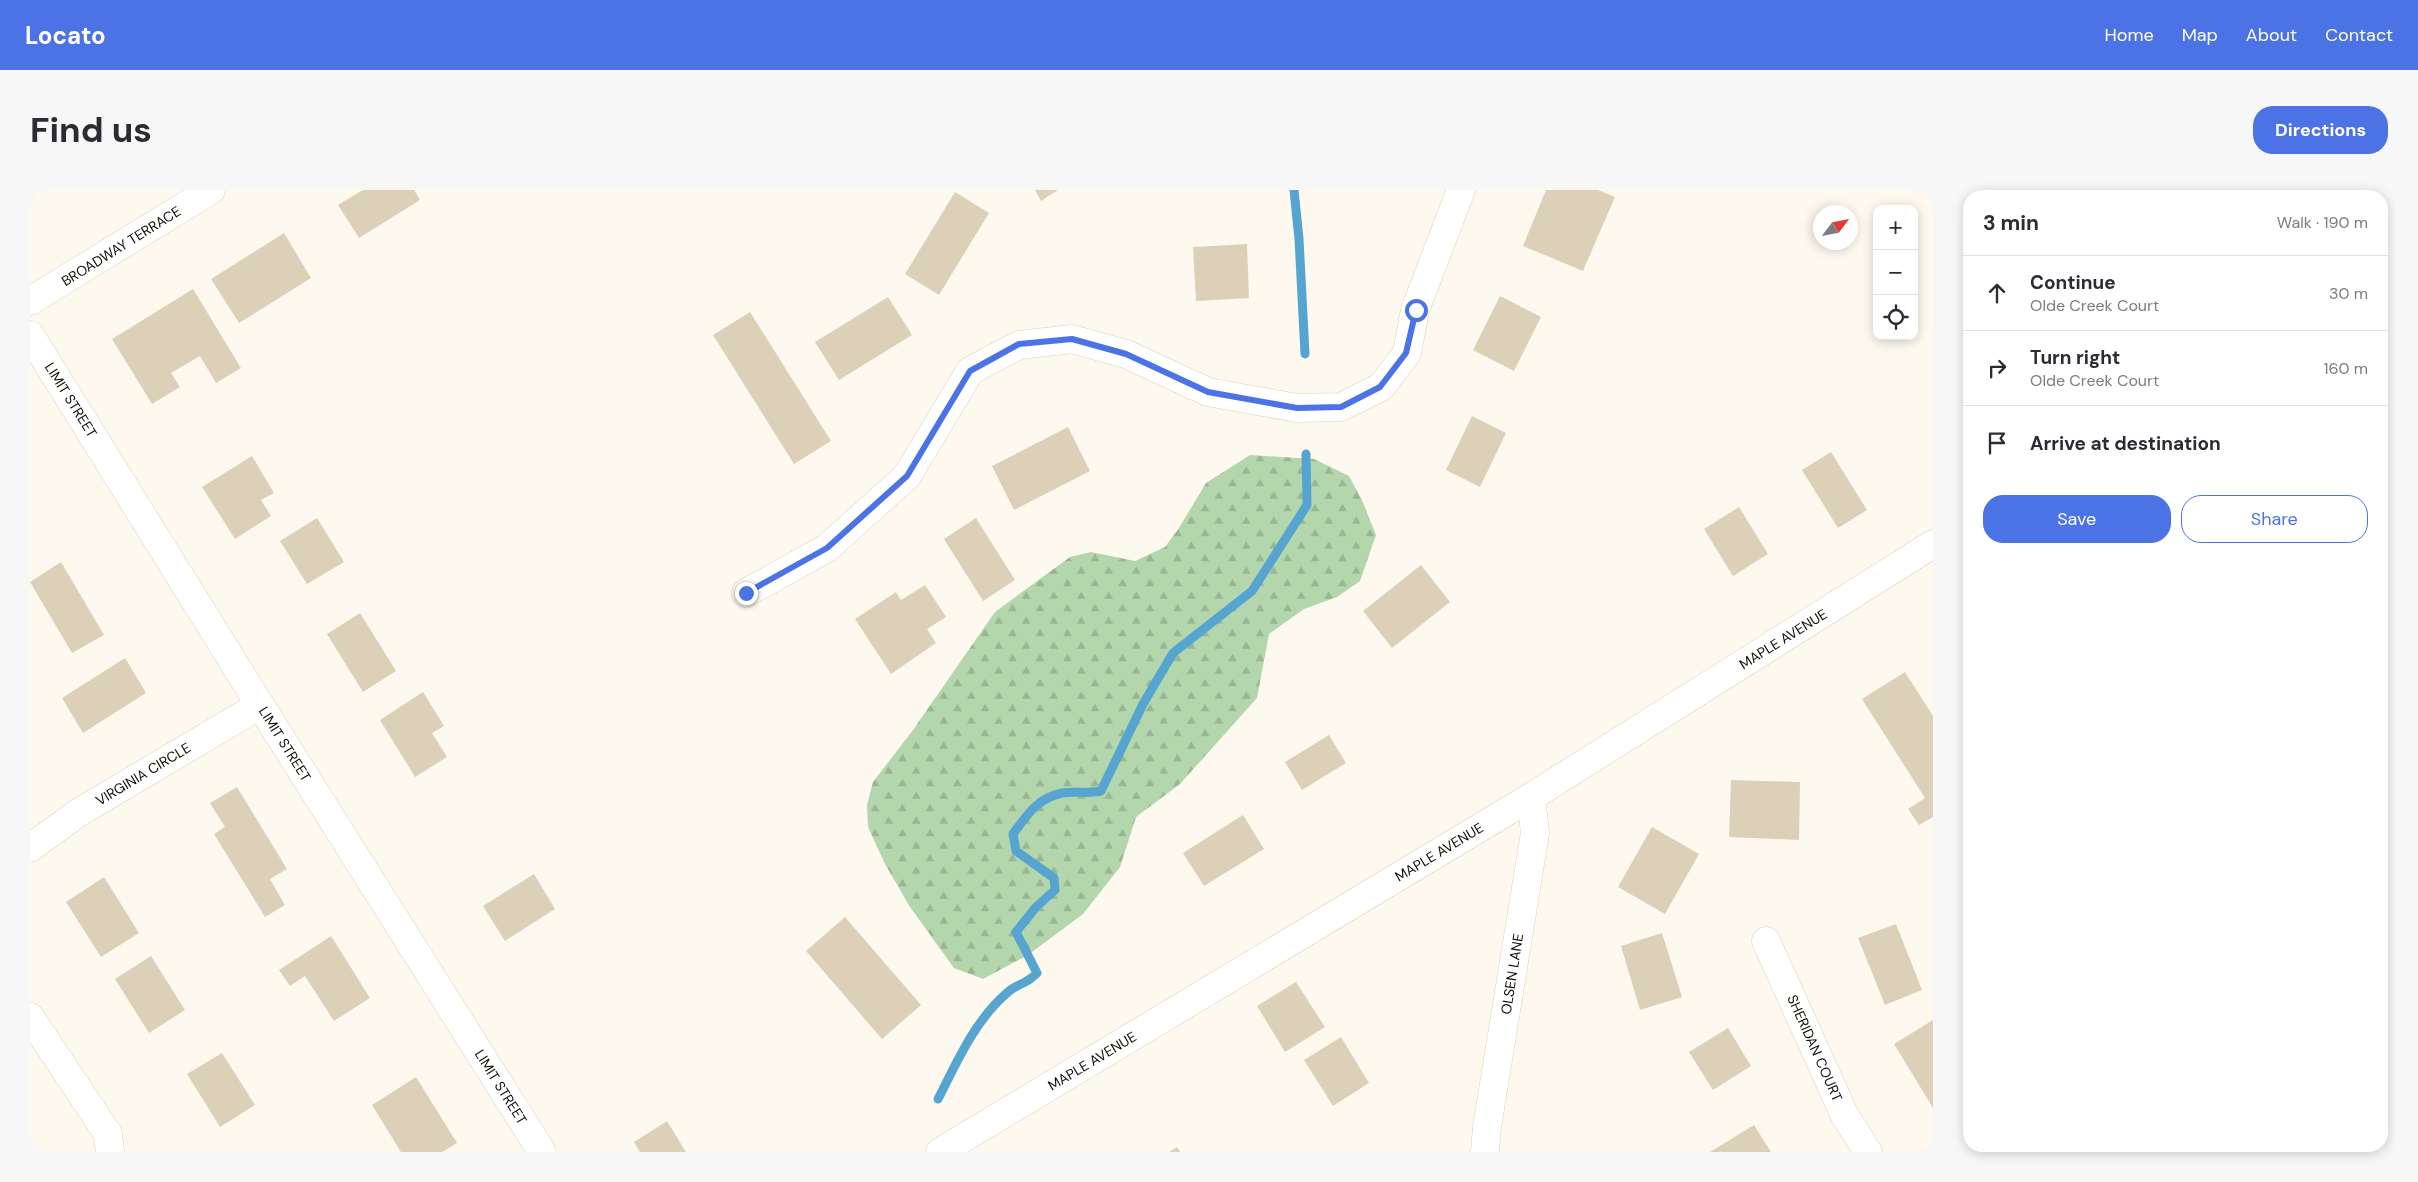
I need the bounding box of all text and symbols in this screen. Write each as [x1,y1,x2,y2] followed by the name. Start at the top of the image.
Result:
[25,20,106,51] text: Locato
[2104,23,2154,47] text: Home
[2182,23,2218,47] text: Map
[2246,23,2297,47] text: About
[2325,23,2393,47] text: Contact
[2253,106,2388,154] button: Directions
[30,107,152,153] text: Find us
[58,202,184,290] street label: BROADWAY TERRACE
[1813,205,1858,250] north arrow
[1873,205,1918,340] map controls
[1873,205,1918,250] button: +
[1983,209,2039,237] text: 3 min
[2277,212,2368,233] text: Walk · 190 m
[1873,250,1918,295] button: −
[2030,270,2116,295] text: Continue
[1983,279,2011,307] icon: ahead
[2329,283,2368,304] text: 30 m
[1873,295,1918,340] button: locate
[2030,295,2159,316] text: Olde Creek Court
[1405,299,1428,322] route start
[2030,345,2120,370] text: Turn right
[1983,354,2011,382] icon: right
[2324,358,2368,379] text: 160 m
[41,359,101,441] street label: LIMIT STREET
[2030,370,2159,391] text: Olde Creek Court
[1983,429,2011,457] icon: arrive
[2030,431,2221,456] text: Arrive at destination
[1983,495,2171,543] button: Save
[2181,495,2368,543] button: Share
[735,582,758,605] route end
[1736,605,1830,673] street label: MAPLE AVENUE
[255,703,315,785] street label: LIMIT STREET
[92,738,194,809] street label: VIRGINIA CIRCLE
[1391,818,1487,886] street label: MAPLE AVENUE
[1497,932,1527,1016] street label: OLSEN LANE
[1783,992,1847,1104] street label: SHERIDAN COURT
[1044,1027,1140,1095] street label: MAPLE AVENUE
[471,1046,531,1128] street label: LIMIT STREET

